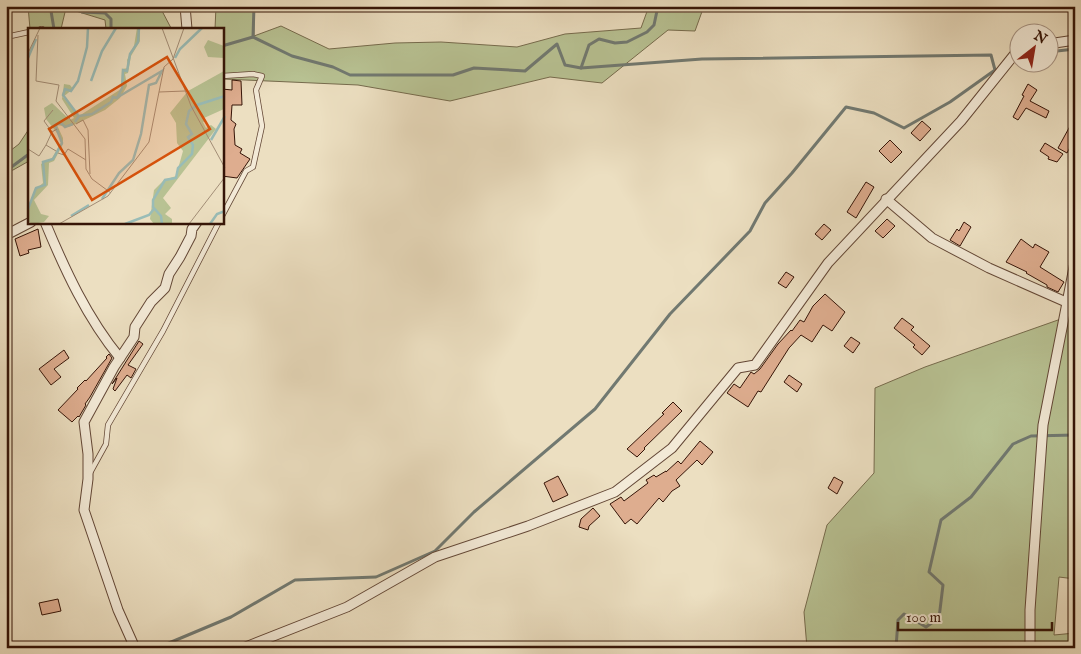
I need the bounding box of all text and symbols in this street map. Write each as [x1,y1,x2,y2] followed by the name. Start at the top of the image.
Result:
[1008,22,1058,72] north arrow
[1029,26,1050,49] text: N
[28,28,224,224] inset map
[898,599,1052,631] scale bar
[906,608,942,627] text: 100 m

